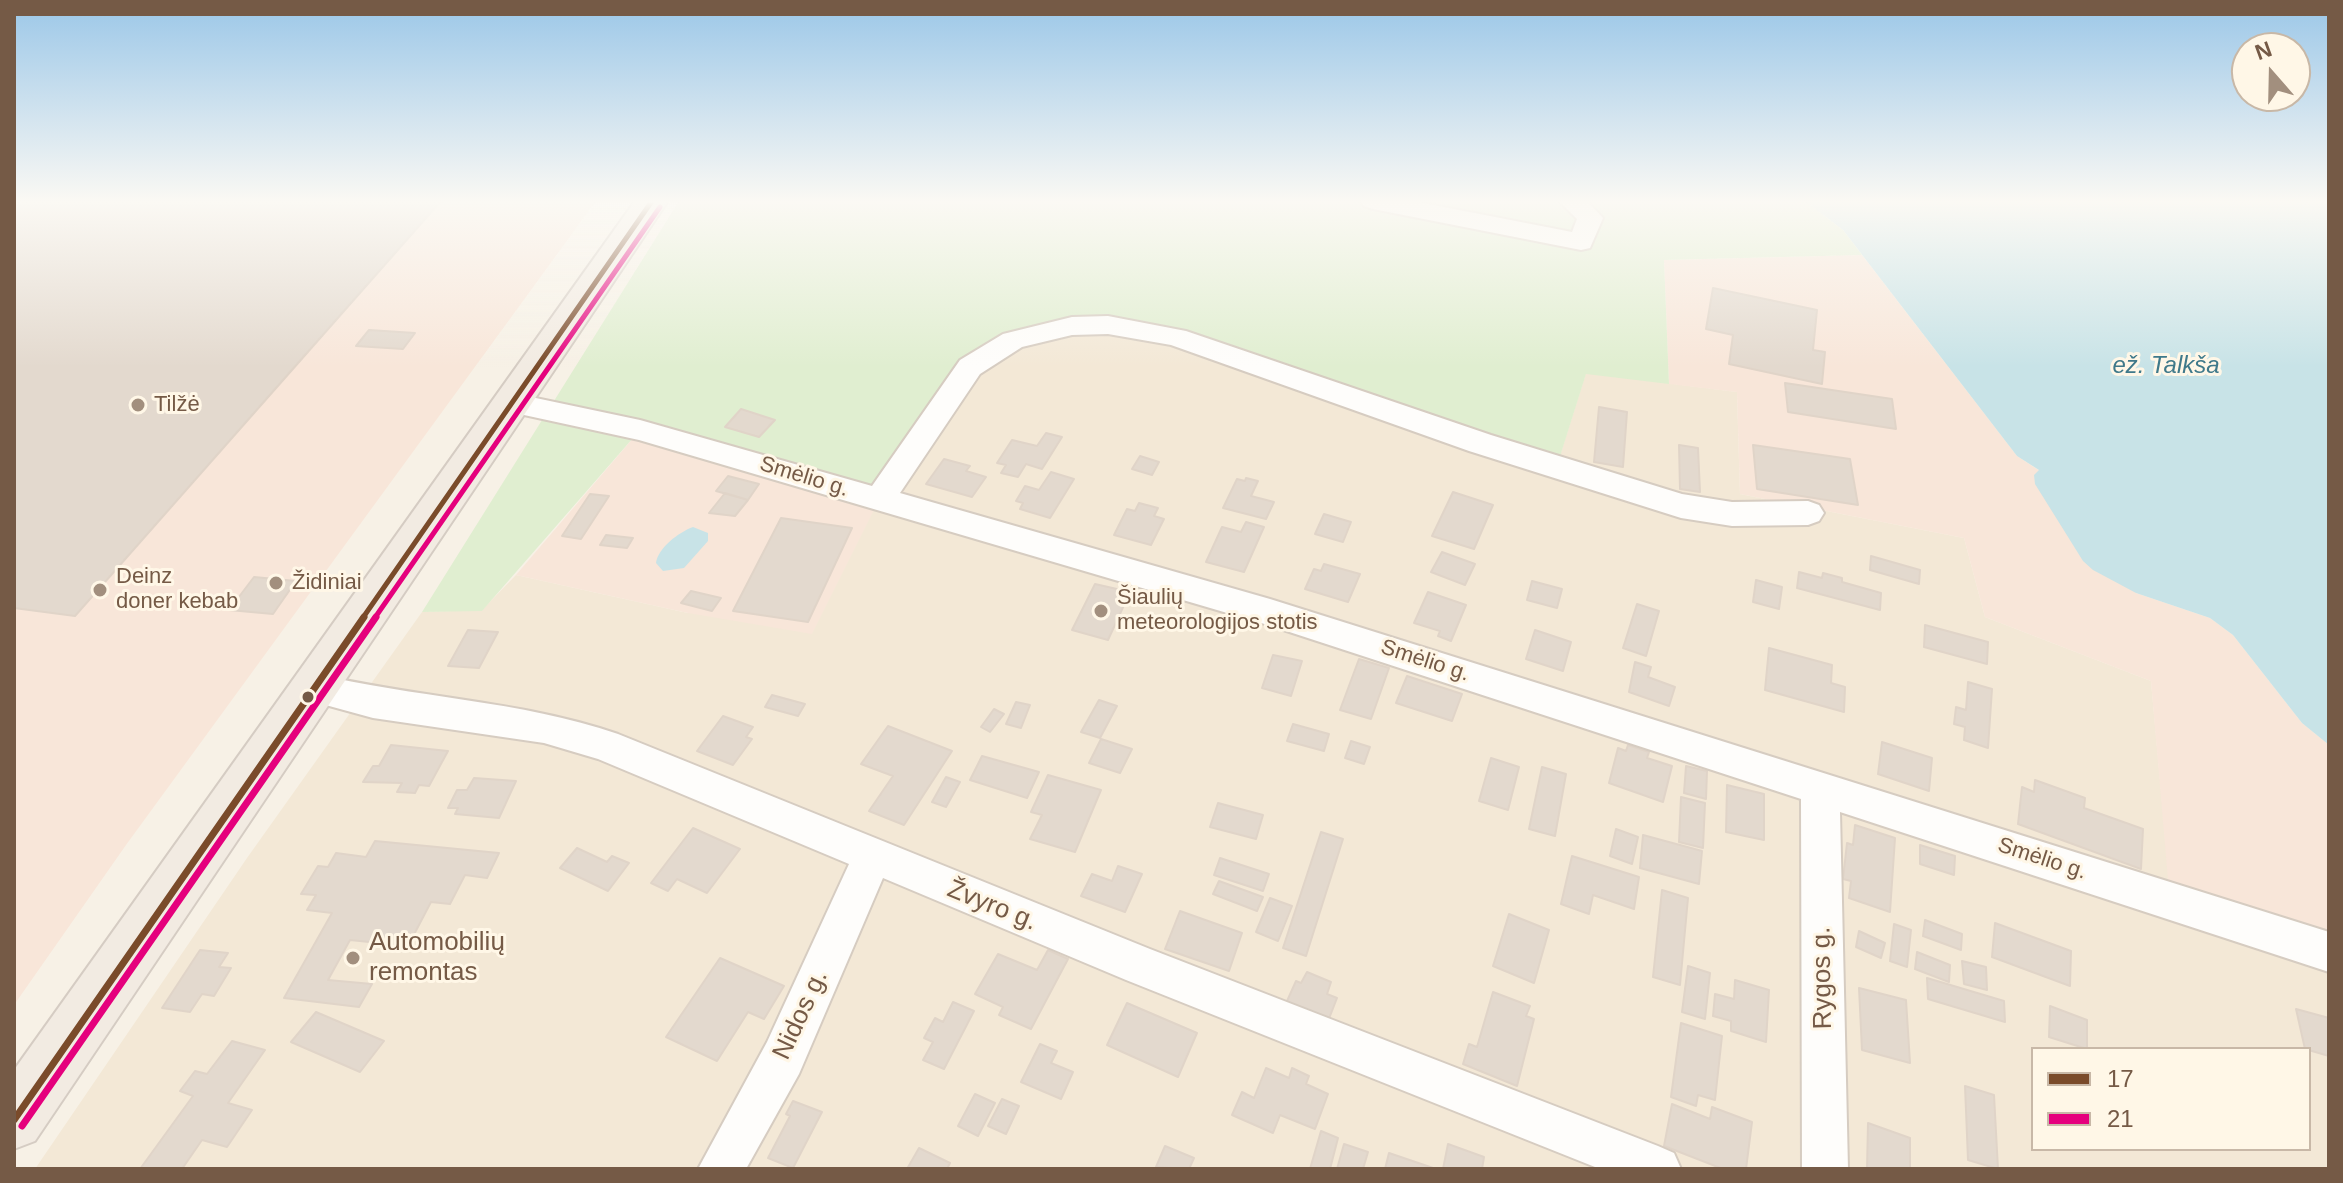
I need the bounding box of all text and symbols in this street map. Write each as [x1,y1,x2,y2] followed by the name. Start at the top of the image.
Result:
[2231,32,2311,112] north arrow
[2252,36,2275,65] text: N
[2112,352,2220,380] water label: ež. Talkša
[154,392,200,418] place label: Tilžė
[129,396,147,414] marker: Tilžė
[756,451,852,503] street label: Smėlio g.
[116,564,238,616] place label: Deinz doner kebab
[292,570,362,596] place label: Židiniai
[267,574,285,592] marker: Židiniai
[91,581,109,599] marker: Deinz doner kebab
[1117,585,1318,636] place label: Šiaulių meteorologijos stotis
[1092,602,1110,620] marker: Šiaulių meteorologijos stotis
[1377,634,1473,688] street label: Smėlio g.
[300,689,316,705] unlabelled marker
[1994,832,2090,886] street label: Smėlio g.
[943,874,1041,938] street label: Žvyro g.
[1807,926,1839,1030] street label: Rygos g.
[369,927,505,988] place label: Automobilių remontas
[344,949,362,967] marker: Automobilių remontas
[767,965,835,1065] street label: Nidos g.
[2031,1047,2311,1151] legend
[2107,1065,2134,1092] text: 17
[2107,1105,2134,1132] text: 21

